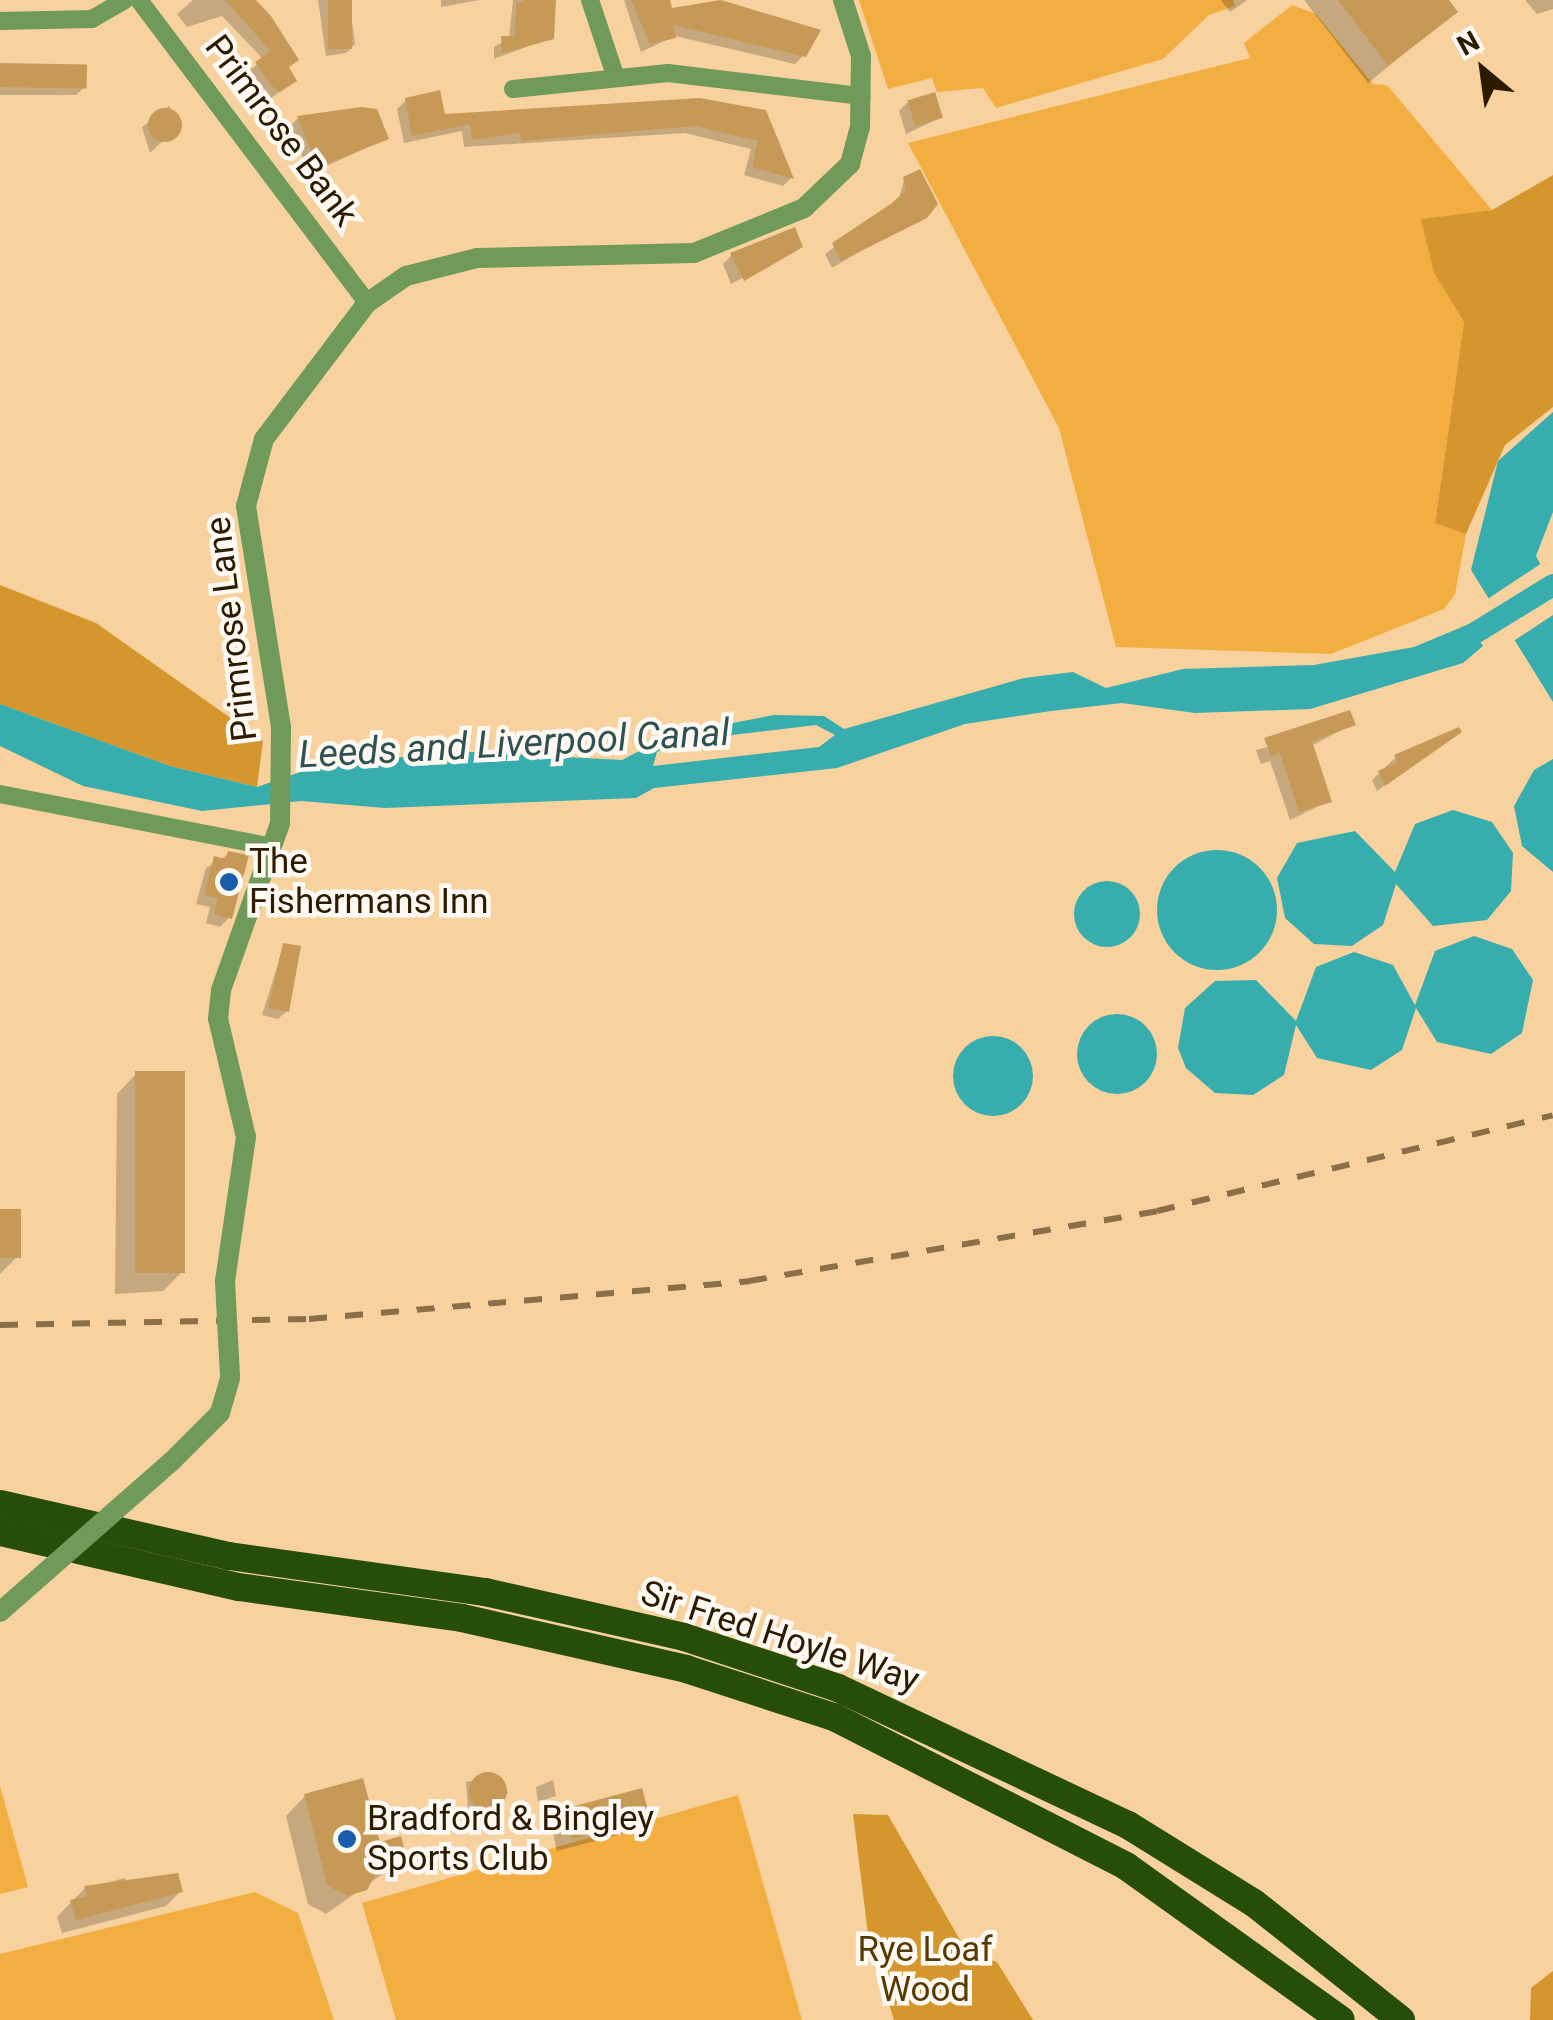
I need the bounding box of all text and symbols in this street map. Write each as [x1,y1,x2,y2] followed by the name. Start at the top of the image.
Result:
[1433,20,1533,120] north arrow
[1452,24,1485,63] text: N
[196,27,366,235] street label: Primrose Bank
[197,514,267,744] street label: Primrose Lane
[297,710,731,778] water label: Leeds and Liverpool Canal
[249,841,489,923] place label: The Fishermans Inn
[218,871,240,893] marker: The Fishermans Inn
[636,1572,924,1702] street label: Sir Fred Hoyle Way
[367,1798,654,1880] place label: Bradford & Bingley Sports Club
[336,1828,358,1850] marker: Bradford & Bingley Sports Club
[857,1929,993,2011] park label: Rye Loaf Wood

